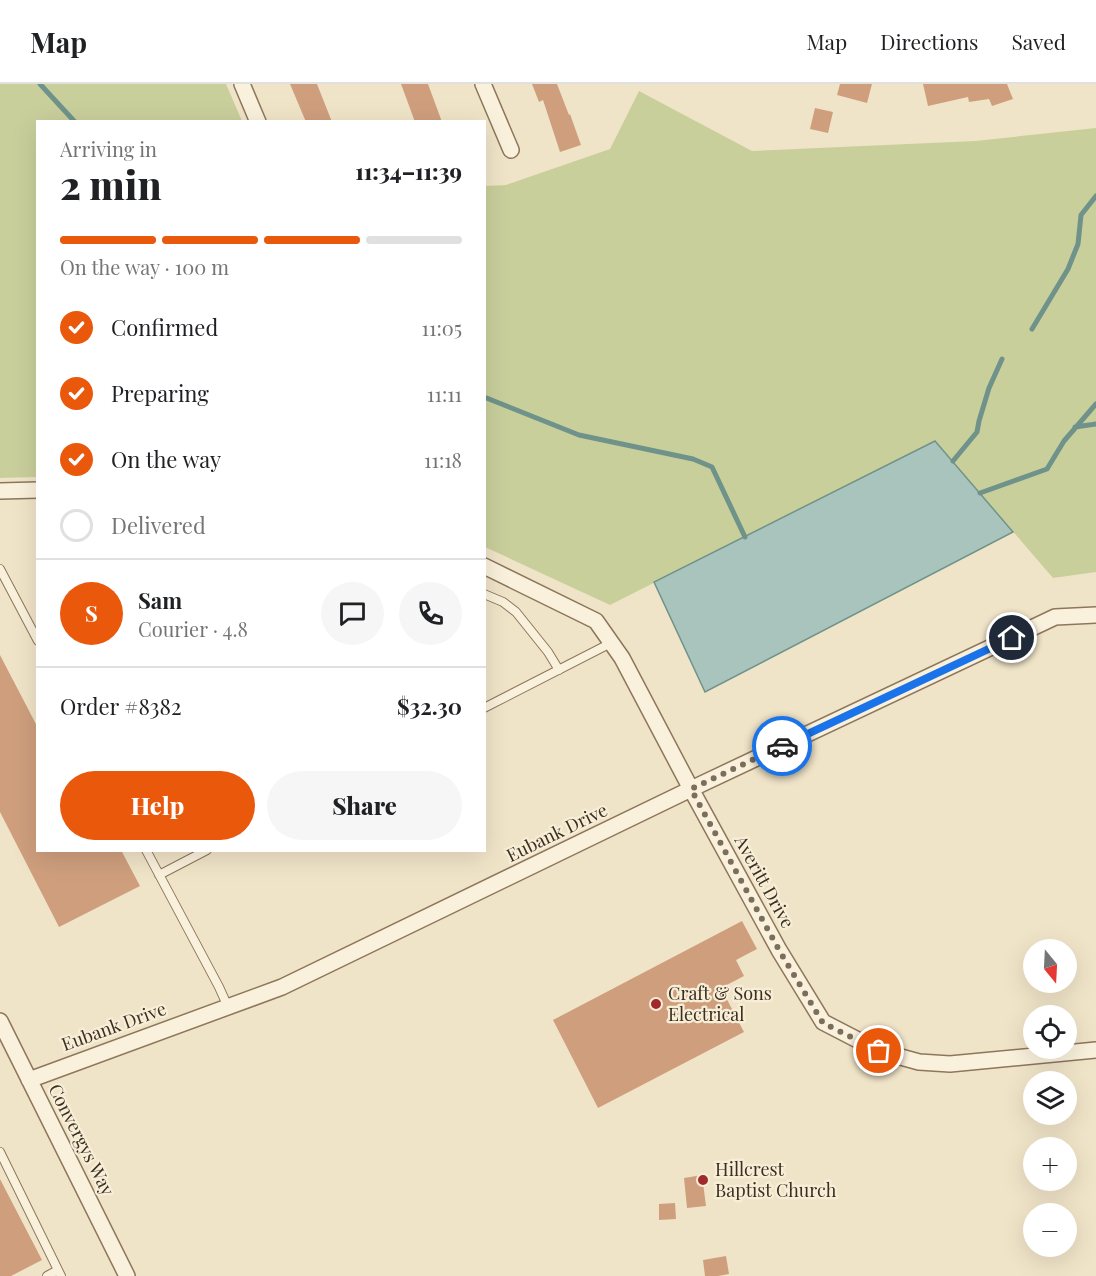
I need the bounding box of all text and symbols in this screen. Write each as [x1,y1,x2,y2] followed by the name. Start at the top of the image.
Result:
[30,23,87,60] text: Map
[806,27,847,55] text: Map
[880,27,978,55] text: Directions
[1011,27,1066,55] text: Saved
[60,135,157,162] text: Arriving in
[355,156,462,186] text: 11:34–11:39
[60,158,162,210] text: 2 min
[60,253,229,280] text: On the way · 100 m
[60,311,93,344] icon: check
[111,312,218,342] text: Confirmed
[422,314,462,341] text: 11:05
[60,377,93,410] icon: check
[111,378,209,408] text: Preparing
[427,380,462,407] text: 11:11
[60,443,93,476] icon: check
[111,444,221,474] text: On the way
[424,446,462,473] text: 11:18
[111,510,206,540] text: Delivered
[321,582,384,645] button: chat
[399,582,462,645] button: phone
[138,585,182,615] text: Sam
[85,598,98,628] text: S
[986,612,1037,663] pin
[138,615,248,642] text: Courier · 4.8
[995,621,1028,654] icon: home
[60,691,182,721] text: Order #8382
[397,691,462,721] text: $32.30
[752,716,812,776] courier
[766,730,799,763] icon: car
[60,771,255,840] button: Help
[267,771,462,840] button: Share
[502,797,611,867] street label: Eubank Drive
[729,830,800,932] street label: Averitt Drive
[1023,939,1077,993] north arrow
[1023,939,1077,1257] map controls
[668,981,772,1026] place label: Craft & Sons Electrical
[58,996,169,1056] street label: Eubank Drive
[649,997,663,1011] marker: Craft & Sons Electrical
[1023,1005,1077,1059] button: locate
[853,1025,904,1076] pin
[862,1034,895,1067] icon: bag
[1023,1071,1077,1125] button: layers
[43,1080,120,1199] street label: Convergys Way
[1023,1137,1077,1191] button: +
[715,1157,837,1202] place label: Hillcrest Baptist Church
[696,1173,710,1187] marker: Hillcrest Baptist Church
[1023,1203,1077,1257] button: −

